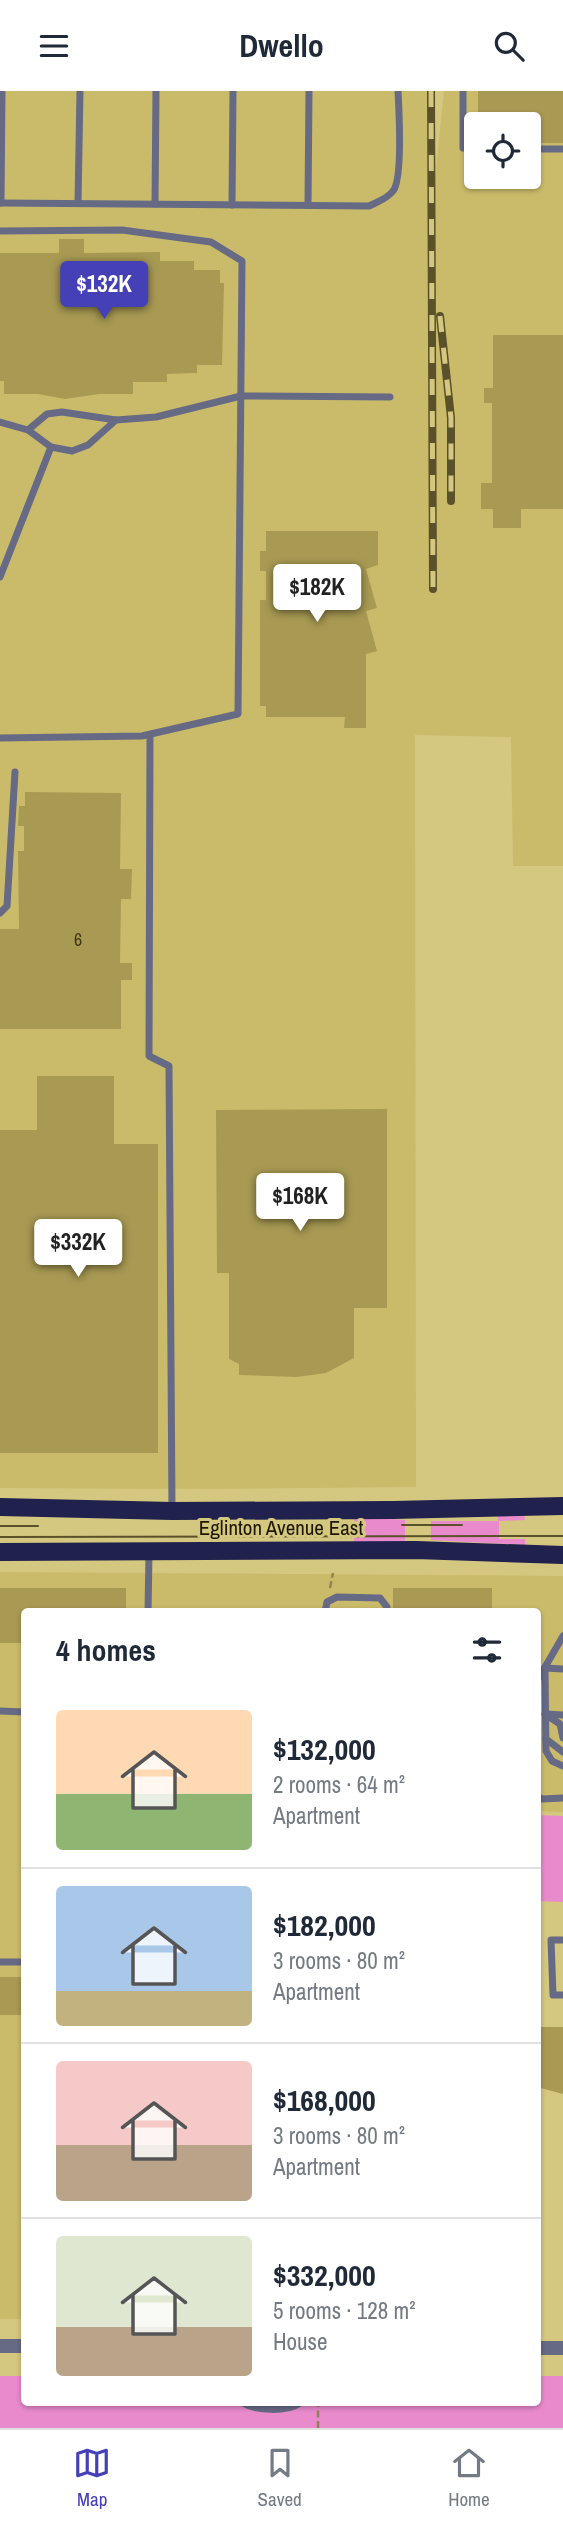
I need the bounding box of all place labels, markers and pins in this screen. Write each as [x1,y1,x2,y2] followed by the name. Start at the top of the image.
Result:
[55,261,153,321] pin: $132K
[268,565,366,624] pin: $182K
[251,1173,349,1233] pin: $168K
[29,1219,127,1279] pin: $332K

